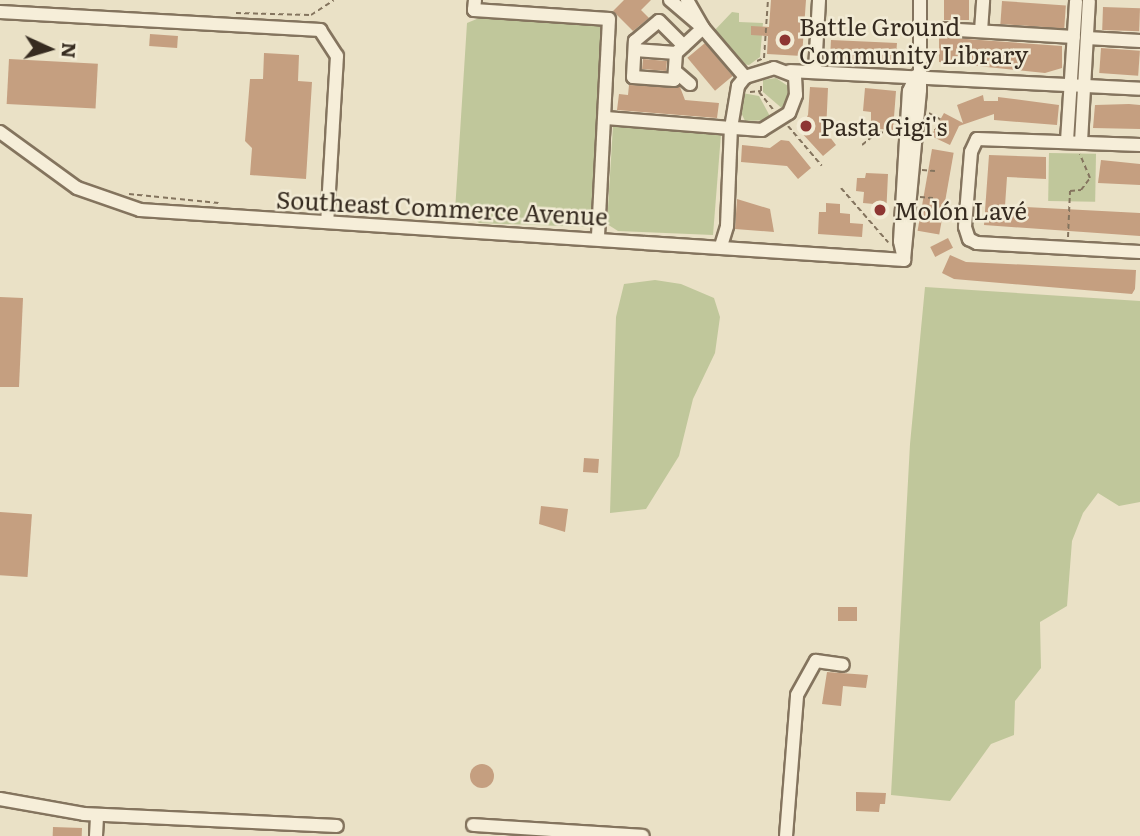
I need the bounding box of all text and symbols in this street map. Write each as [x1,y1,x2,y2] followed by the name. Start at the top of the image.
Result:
[799,12,1028,68] place label: Battle Ground Community Library
[14,14,84,84] north arrow
[777,32,793,48] marker: Battle Ground Community Library
[55,42,84,59] text: N
[820,112,947,140] place label: Pasta Gigi's
[798,118,814,134] marker: Pasta Gigi's
[275,184,609,230] street label: Southeast Commerce Avenue
[894,196,1027,224] place label: Molón Lavé
[872,202,888,218] marker: Molón Lavé

